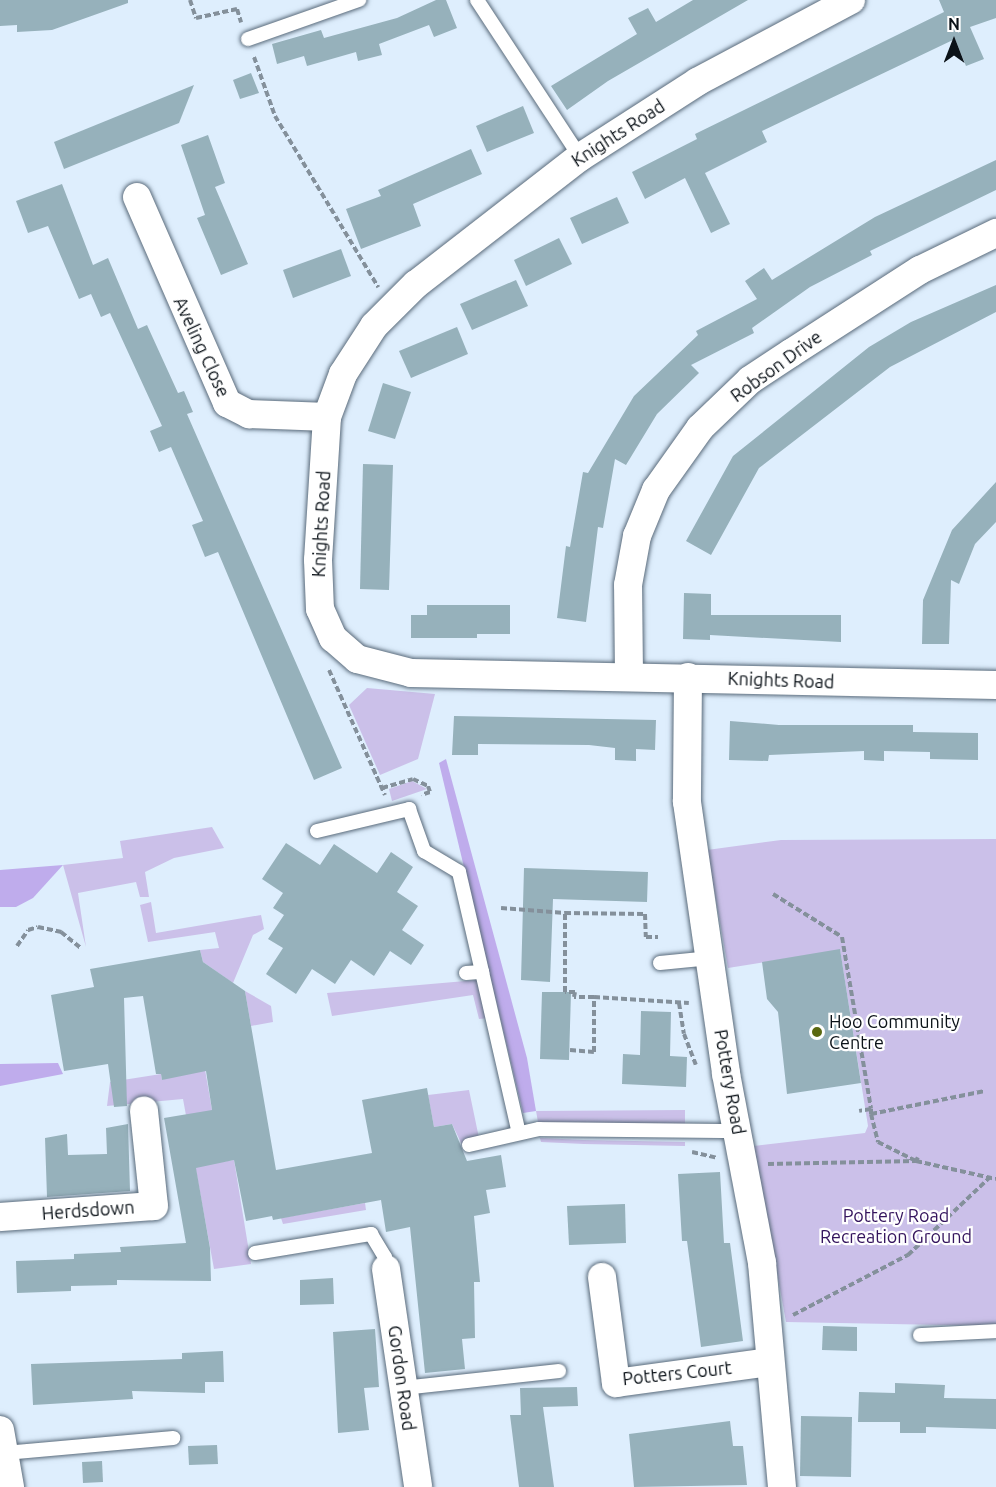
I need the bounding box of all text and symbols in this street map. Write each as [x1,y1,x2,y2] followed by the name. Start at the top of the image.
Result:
[924,12,984,72] north arrow
[948,15,960,33] text: N
[567,95,669,171] street label: Knights Road
[169,293,235,401] street label: Aveling Close
[726,326,826,406] street label: Robson Drive
[307,470,335,578] street label: Knights Road
[727,667,835,693] street label: Knights Road
[829,1011,960,1054] place label: Hoo Community Centre
[810,1025,824,1039] marker: Hoo Community Centre
[710,1028,750,1136] street label: Pottery Road
[41,1196,135,1224] street label: Herdsdown
[820,1205,972,1248] park label: Pottery Road Recreation Ground
[384,1324,420,1432] street label: Gordon Road
[621,1357,733,1389] street label: Potters Court

